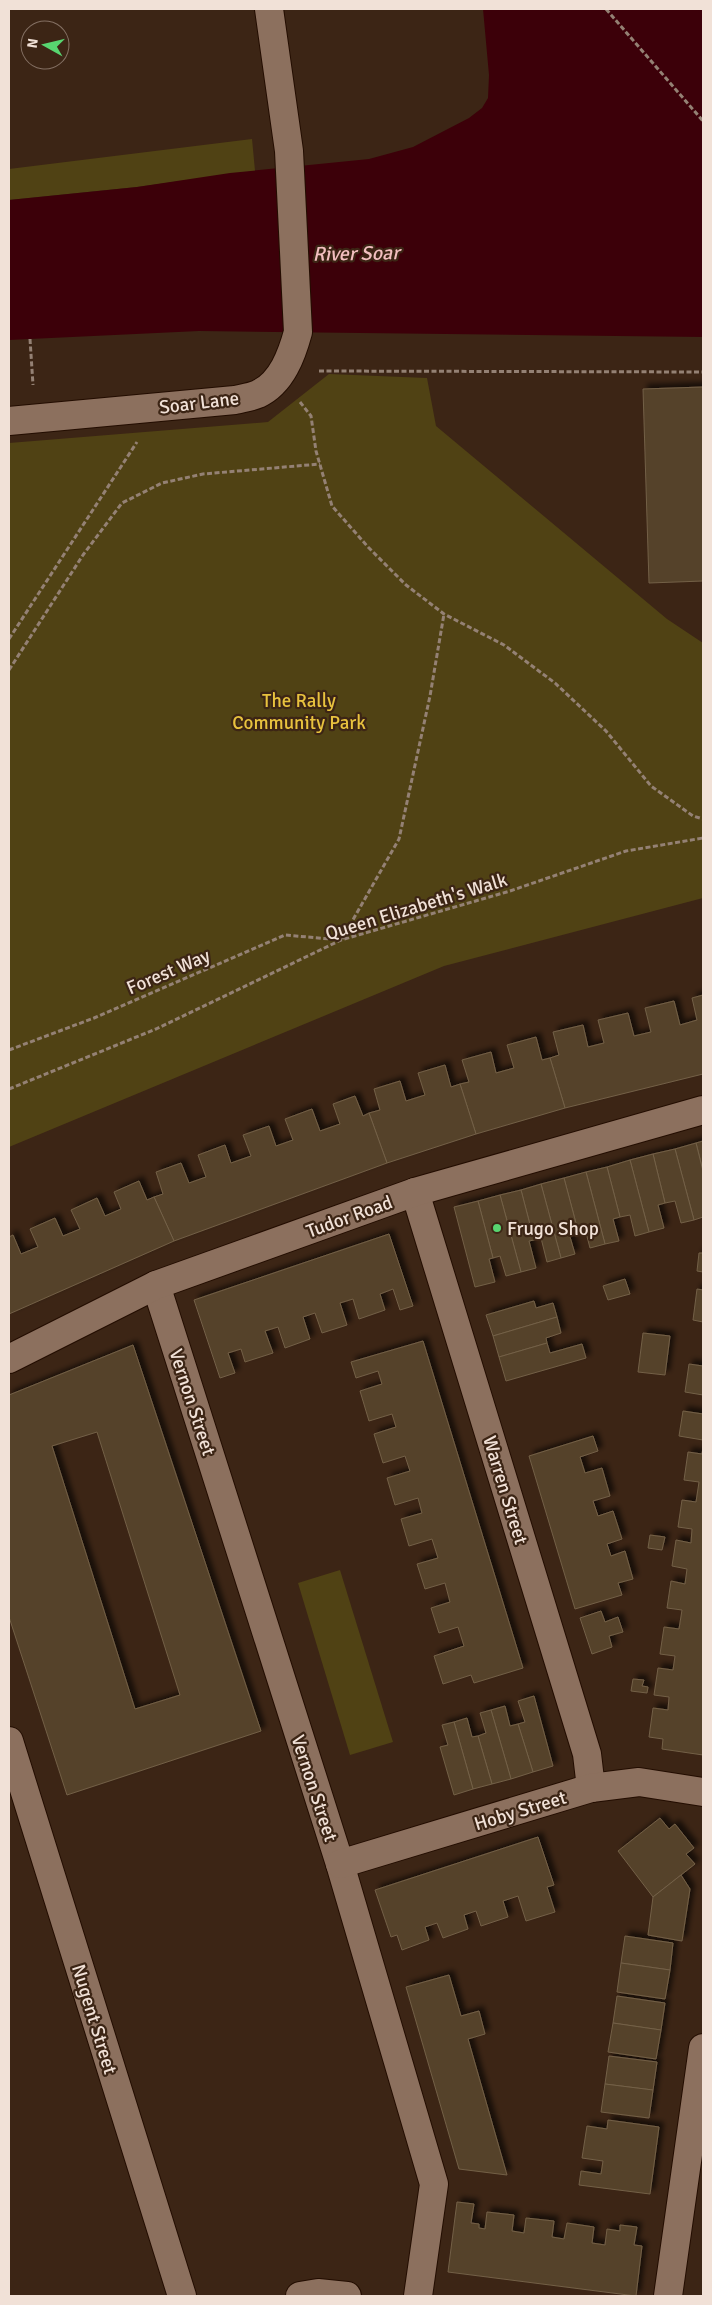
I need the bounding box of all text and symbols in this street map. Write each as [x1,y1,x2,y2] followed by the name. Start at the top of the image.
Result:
[20,20,70,70] north arrow
[24,37,42,49] text: N
[312,240,402,267] water label: River Soar
[158,386,241,420] street label: Soar Lane
[232,689,366,735] park label: The Rally Community Park
[322,868,511,946] street label: Queen Elizabeth's Walk
[123,944,214,1000] street label: Forest Way
[303,1190,396,1244] street label: Tudor Road
[507,1217,599,1241] place label: Frugo Shop
[491,1222,503,1234] marker: Frugo Shop
[164,1346,221,1459] street label: Vernon Street
[477,1433,533,1548] street label: Warren Street
[286,1732,343,1845] street label: Vernon Street
[471,1785,570,1836] street label: Hoby Street
[66,1961,122,2077] street label: Nugent Street

